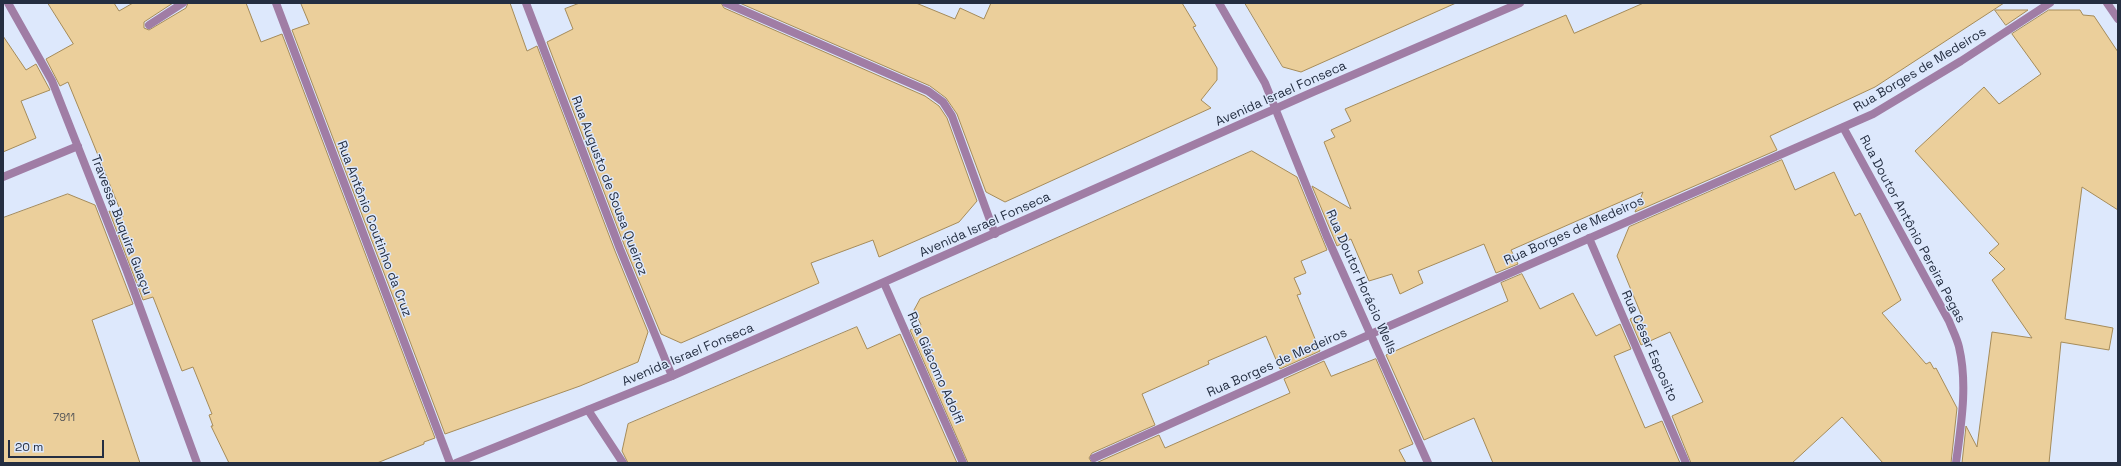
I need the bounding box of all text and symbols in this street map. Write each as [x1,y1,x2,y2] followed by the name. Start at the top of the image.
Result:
[1851,24,1989,116] street label: Rua Borges de Medeiros
[1213,58,1349,130] street label: Avenida Israel Fonseca
[567,94,651,278] street label: Rua Augusto de Sousa Queiroz
[1856,133,1968,325] street label: Rua Doutor Antônio Pereira Pegas
[333,139,415,319] street label: Rua Antônio Coutinho da Cruz
[87,153,155,297] street label: Travessa Buquira Guaçu
[917,189,1053,261] street label: Avenida Israel Fonseca
[1502,193,1646,269] street label: Rua Borges de Medeiros
[1322,207,1400,357] street label: Rua Doutor Horácio Wells
[1617,288,1681,404] street label: Rua César Esposito
[903,310,967,426] street label: Rua Giácomo Adolfi
[620,320,756,390] street label: Avenida Israel Fonseca
[1205,325,1349,401] street label: Rua Borges de Medeiros
[53,411,75,425] house number: 7911
[10,432,106,458] scale bar
[15,439,43,455] text: 20 m

